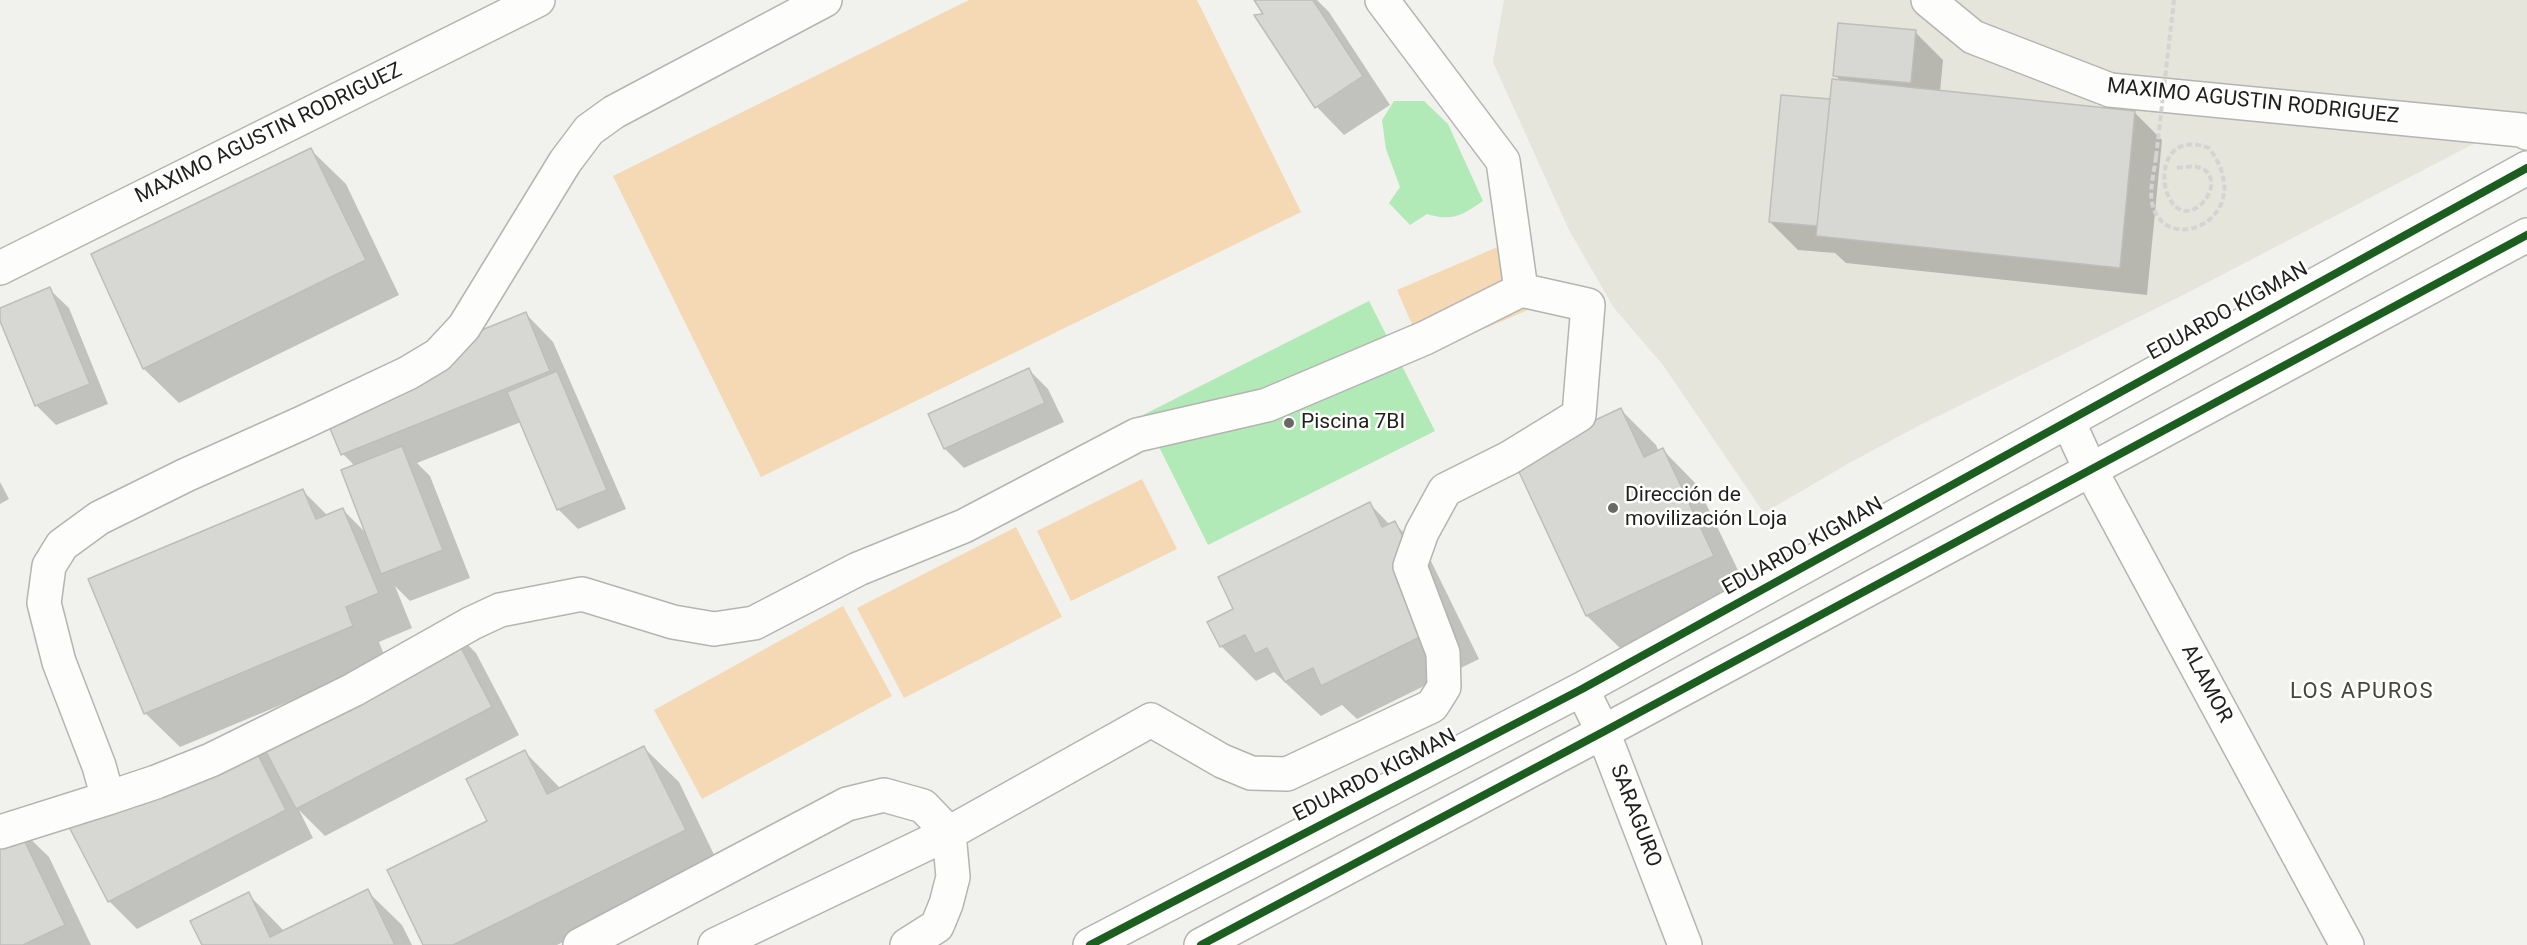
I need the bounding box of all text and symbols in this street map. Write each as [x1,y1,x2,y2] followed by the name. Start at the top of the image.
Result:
[131,58,407,210] street label: MAXIMO AGUSTIN RODRIGUEZ
[2106,74,2400,130] street label: MAXIMO AGUSTIN RODRIGUEZ
[2143,257,2313,367] street label: EDUARDO KIGMAN
[1301,410,1405,436] place label: Piscina 7BI
[1282,416,1296,430] marker: Piscina 7BI
[1625,483,1787,533] place label: Dirección de movilización Loja
[1718,492,1888,602] street label: EDUARDO KIGMAN
[1606,501,1620,515] marker: Dirección de movilización Loja
[2175,641,2237,727] street label: ALAMOR
[2290,679,2434,705] district label: LOS APUROS
[1289,724,1461,828] street label: EDUARDO KIGMAN
[1604,761,1666,871] street label: SARAGURO

